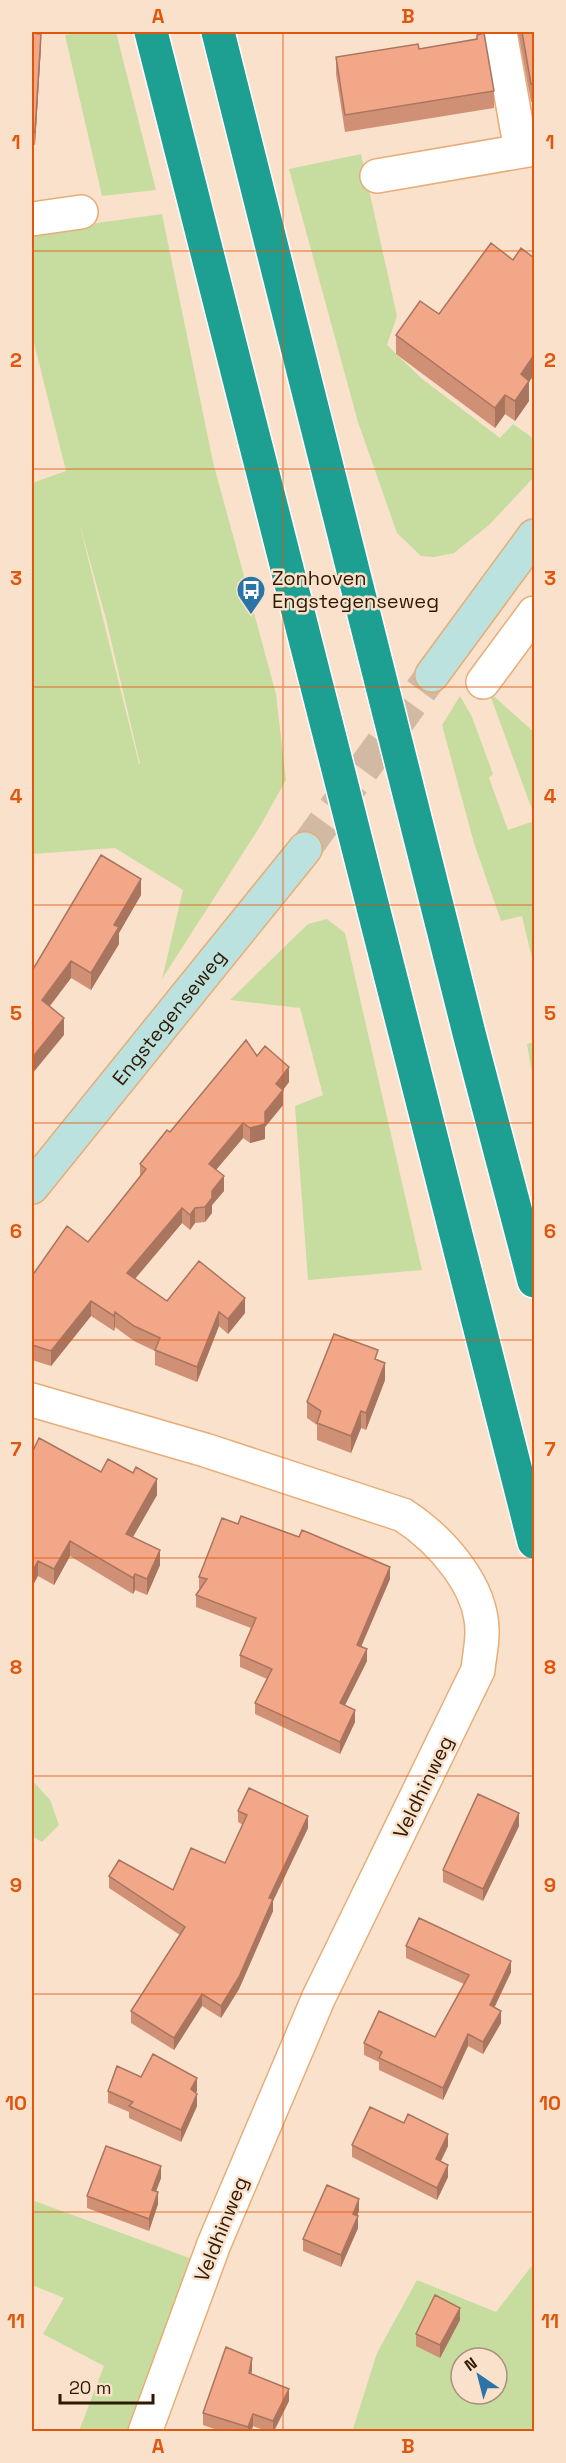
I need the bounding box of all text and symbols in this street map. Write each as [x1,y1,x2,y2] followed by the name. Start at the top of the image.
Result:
[152,3,165,29] text: A
[401,3,415,29] text: B
[11,129,21,155] text: 1
[545,129,555,155] text: 1
[10,347,22,373] text: 2
[544,347,556,373] text: 2
[10,565,22,591] text: 3
[272,565,439,614] place label: Zonhoven Engstegenseweg
[544,565,556,591] text: 3
[235,574,267,616] bus stop icon: Zonhoven Engstegenseweg
[10,783,23,809] text: 4
[544,783,557,809] text: 4
[106,944,232,1091] street label: Engstegenseweg
[10,1000,22,1026] text: 5
[544,1000,556,1026] text: 5
[10,1218,22,1244] text: 6
[544,1218,556,1244] text: 6
[10,1436,22,1462] text: 7
[544,1436,556,1462] text: 7
[10,1654,22,1680] text: 8
[544,1654,556,1680] text: 8
[387,1731,459,1843] street label: Veldhinweg
[10,1872,22,1898] text: 9
[544,1872,556,1898] text: 9
[5,2090,27,2116] text: 10
[539,2090,561,2116] text: 10
[188,2173,254,2285] street label: Veldhinweg
[7,2308,25,2334] text: 11
[541,2308,559,2334] text: 11
[449,2346,509,2406] north arrow
[460,2352,481,2376] text: N
[60,2367,153,2405] scale bar
[69,2376,112,2399] text: 20 m
[152,2433,165,2459] text: A
[401,2433,415,2459] text: B

